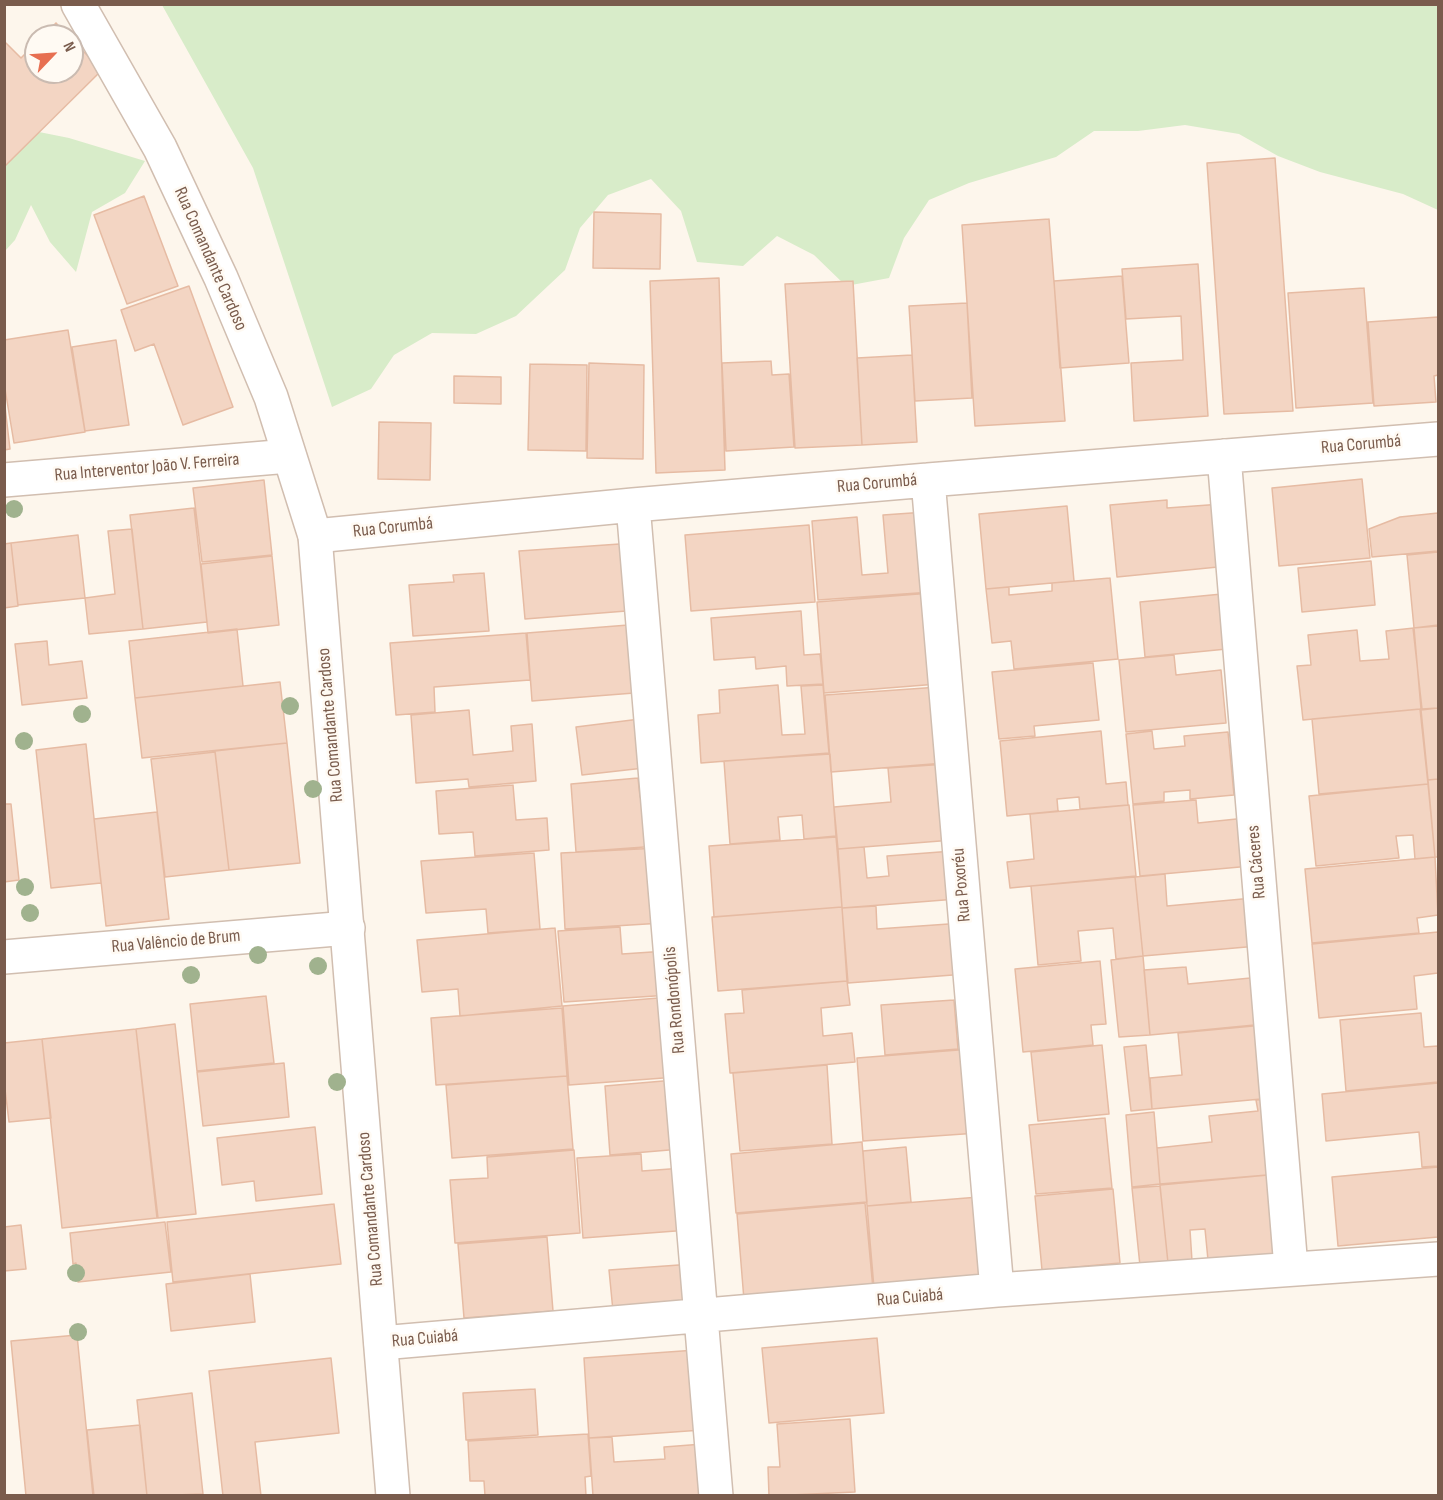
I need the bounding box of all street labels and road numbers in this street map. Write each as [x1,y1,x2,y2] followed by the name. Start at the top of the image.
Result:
[169,184,251,334] street label: Rua Comandante Cardoso
[1320,431,1402,459] street label: Rua Corumbá
[54,449,240,487] street label: Rua Interventor João V. Ferreira
[836,470,918,498] street label: Rua Corumbá
[352,513,434,543] street label: Rua Corumbá
[313,647,349,803] street label: Rua Comandante Cardoso
[1243,824,1271,900] street label: Rua Cáceres
[948,847,976,923] street label: Rua Poxoréu
[111,926,241,958] street label: Rua Valêncio de Brum
[660,946,690,1054] street label: Rua Rondonópolis
[353,1131,389,1287] street label: Rua Comandante Cardoso
[876,1284,944,1312] street label: Rua Cuiabá
[391,1325,459,1353] street label: Rua Cuiabá

